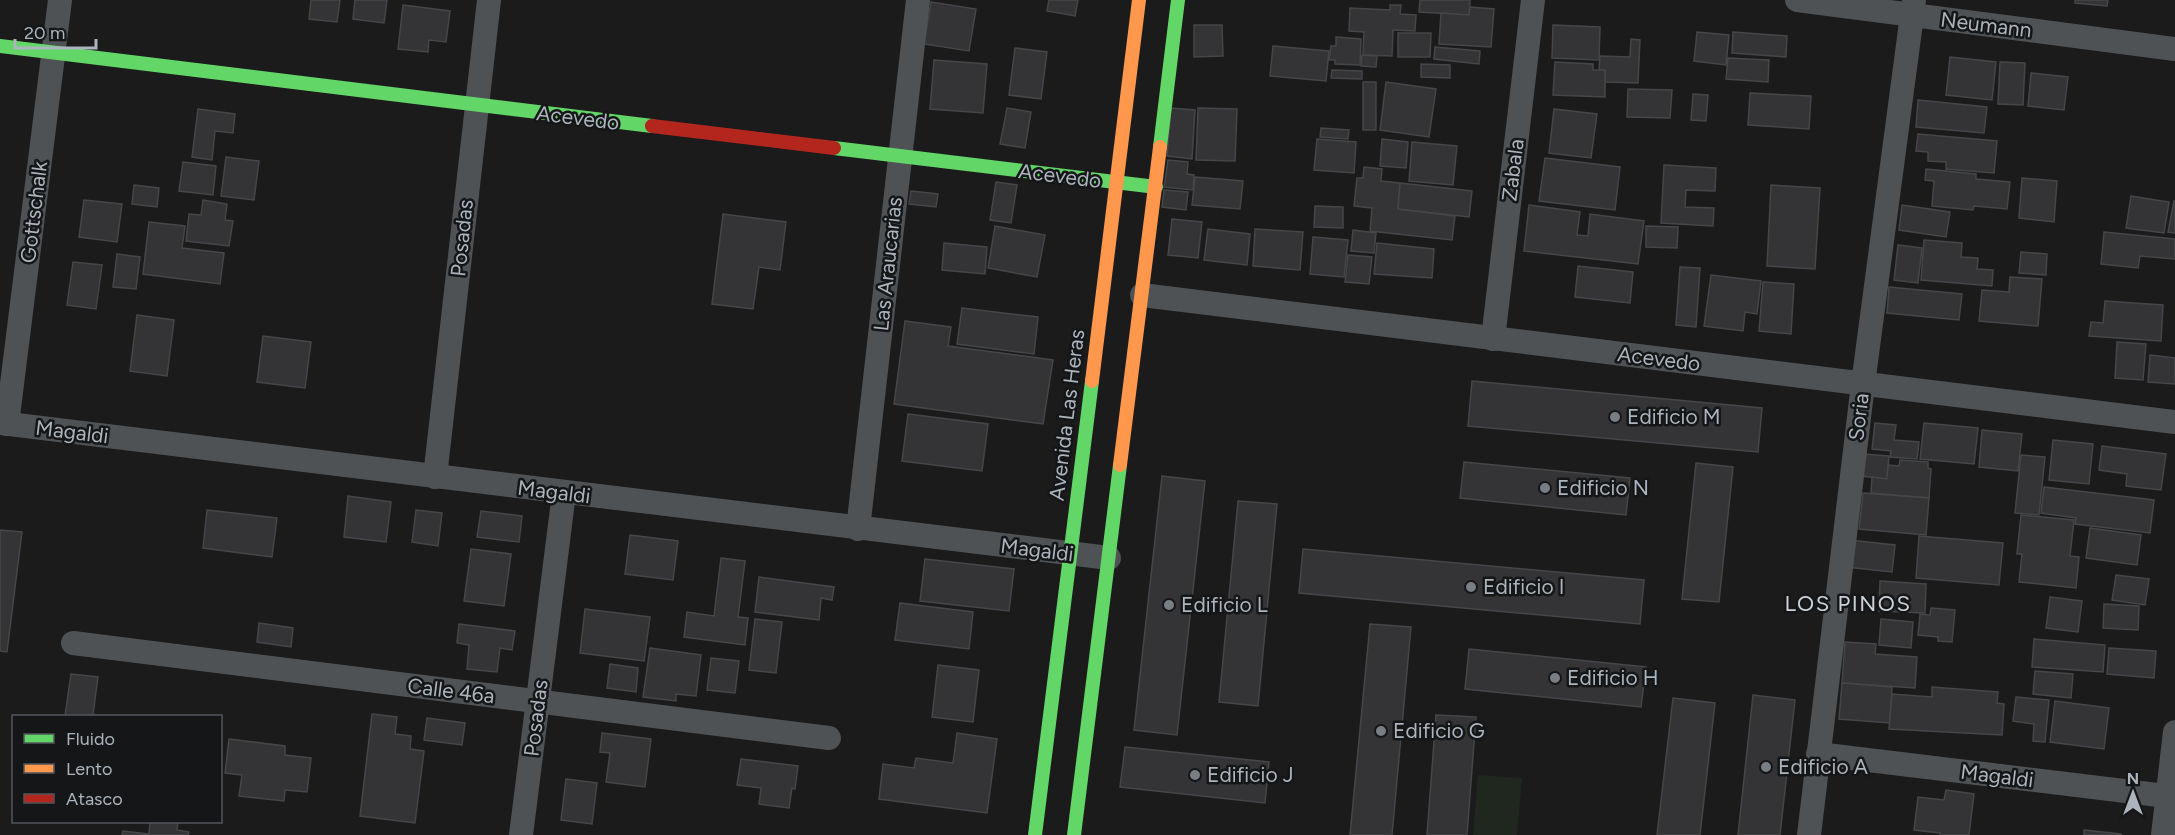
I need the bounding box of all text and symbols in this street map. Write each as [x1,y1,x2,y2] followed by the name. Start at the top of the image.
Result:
[1939,7,2033,42] street label: Neumann
[15,12,96,50] scale bar
[24,22,65,44] text: 20 m
[535,100,621,135] street label: Acevedo
[1496,137,1529,202] street label: Zabala
[1017,158,1103,193] street label: Acevedo
[15,159,52,264] street label: Gottschalk
[868,196,907,332] street label: Las Araucarias
[445,198,478,278] street label: Posadas
[1044,328,1089,502] street label: Avenida Las Heras
[1616,341,1702,376] street label: Acevedo
[1843,392,1874,442] street label: Soria
[1627,404,1721,429] place label: Edificio M
[1608,410,1622,424] marker: Edificio M
[34,415,110,448] street label: Magaldi
[516,475,592,508] street label: Magaldi
[1557,475,1649,500] place label: Edificio N
[1538,481,1552,495] marker: Edificio N
[999,533,1075,566] street label: Magaldi
[1483,574,1565,599] place label: Edificio I
[1464,580,1478,594] marker: Edificio I
[1785,590,1911,617] district label: LOS PINOS
[1181,592,1268,617] place label: Edificio L
[1162,598,1176,612] marker: Edificio L
[1567,665,1659,690] place label: Edificio H
[1548,671,1562,685] marker: Edificio H
[406,673,496,708] street label: Calle 46a
[518,678,553,758] street label: Posadas
[12,715,222,823] legend
[1393,718,1485,743] place label: Edificio G
[1374,724,1388,738] marker: Edificio G
[66,728,115,750] text: Fluido
[1778,754,1868,779] place label: Edificio A
[66,758,112,780] text: Lento
[1959,759,2035,792] street label: Magaldi
[1759,760,1773,774] marker: Edificio A
[1207,762,1294,787] place label: Edificio J
[2103,763,2163,823] north arrow
[1188,768,1202,782] marker: Edificio J
[2127,769,2139,788] text: N
[66,788,123,810] text: Atasco

